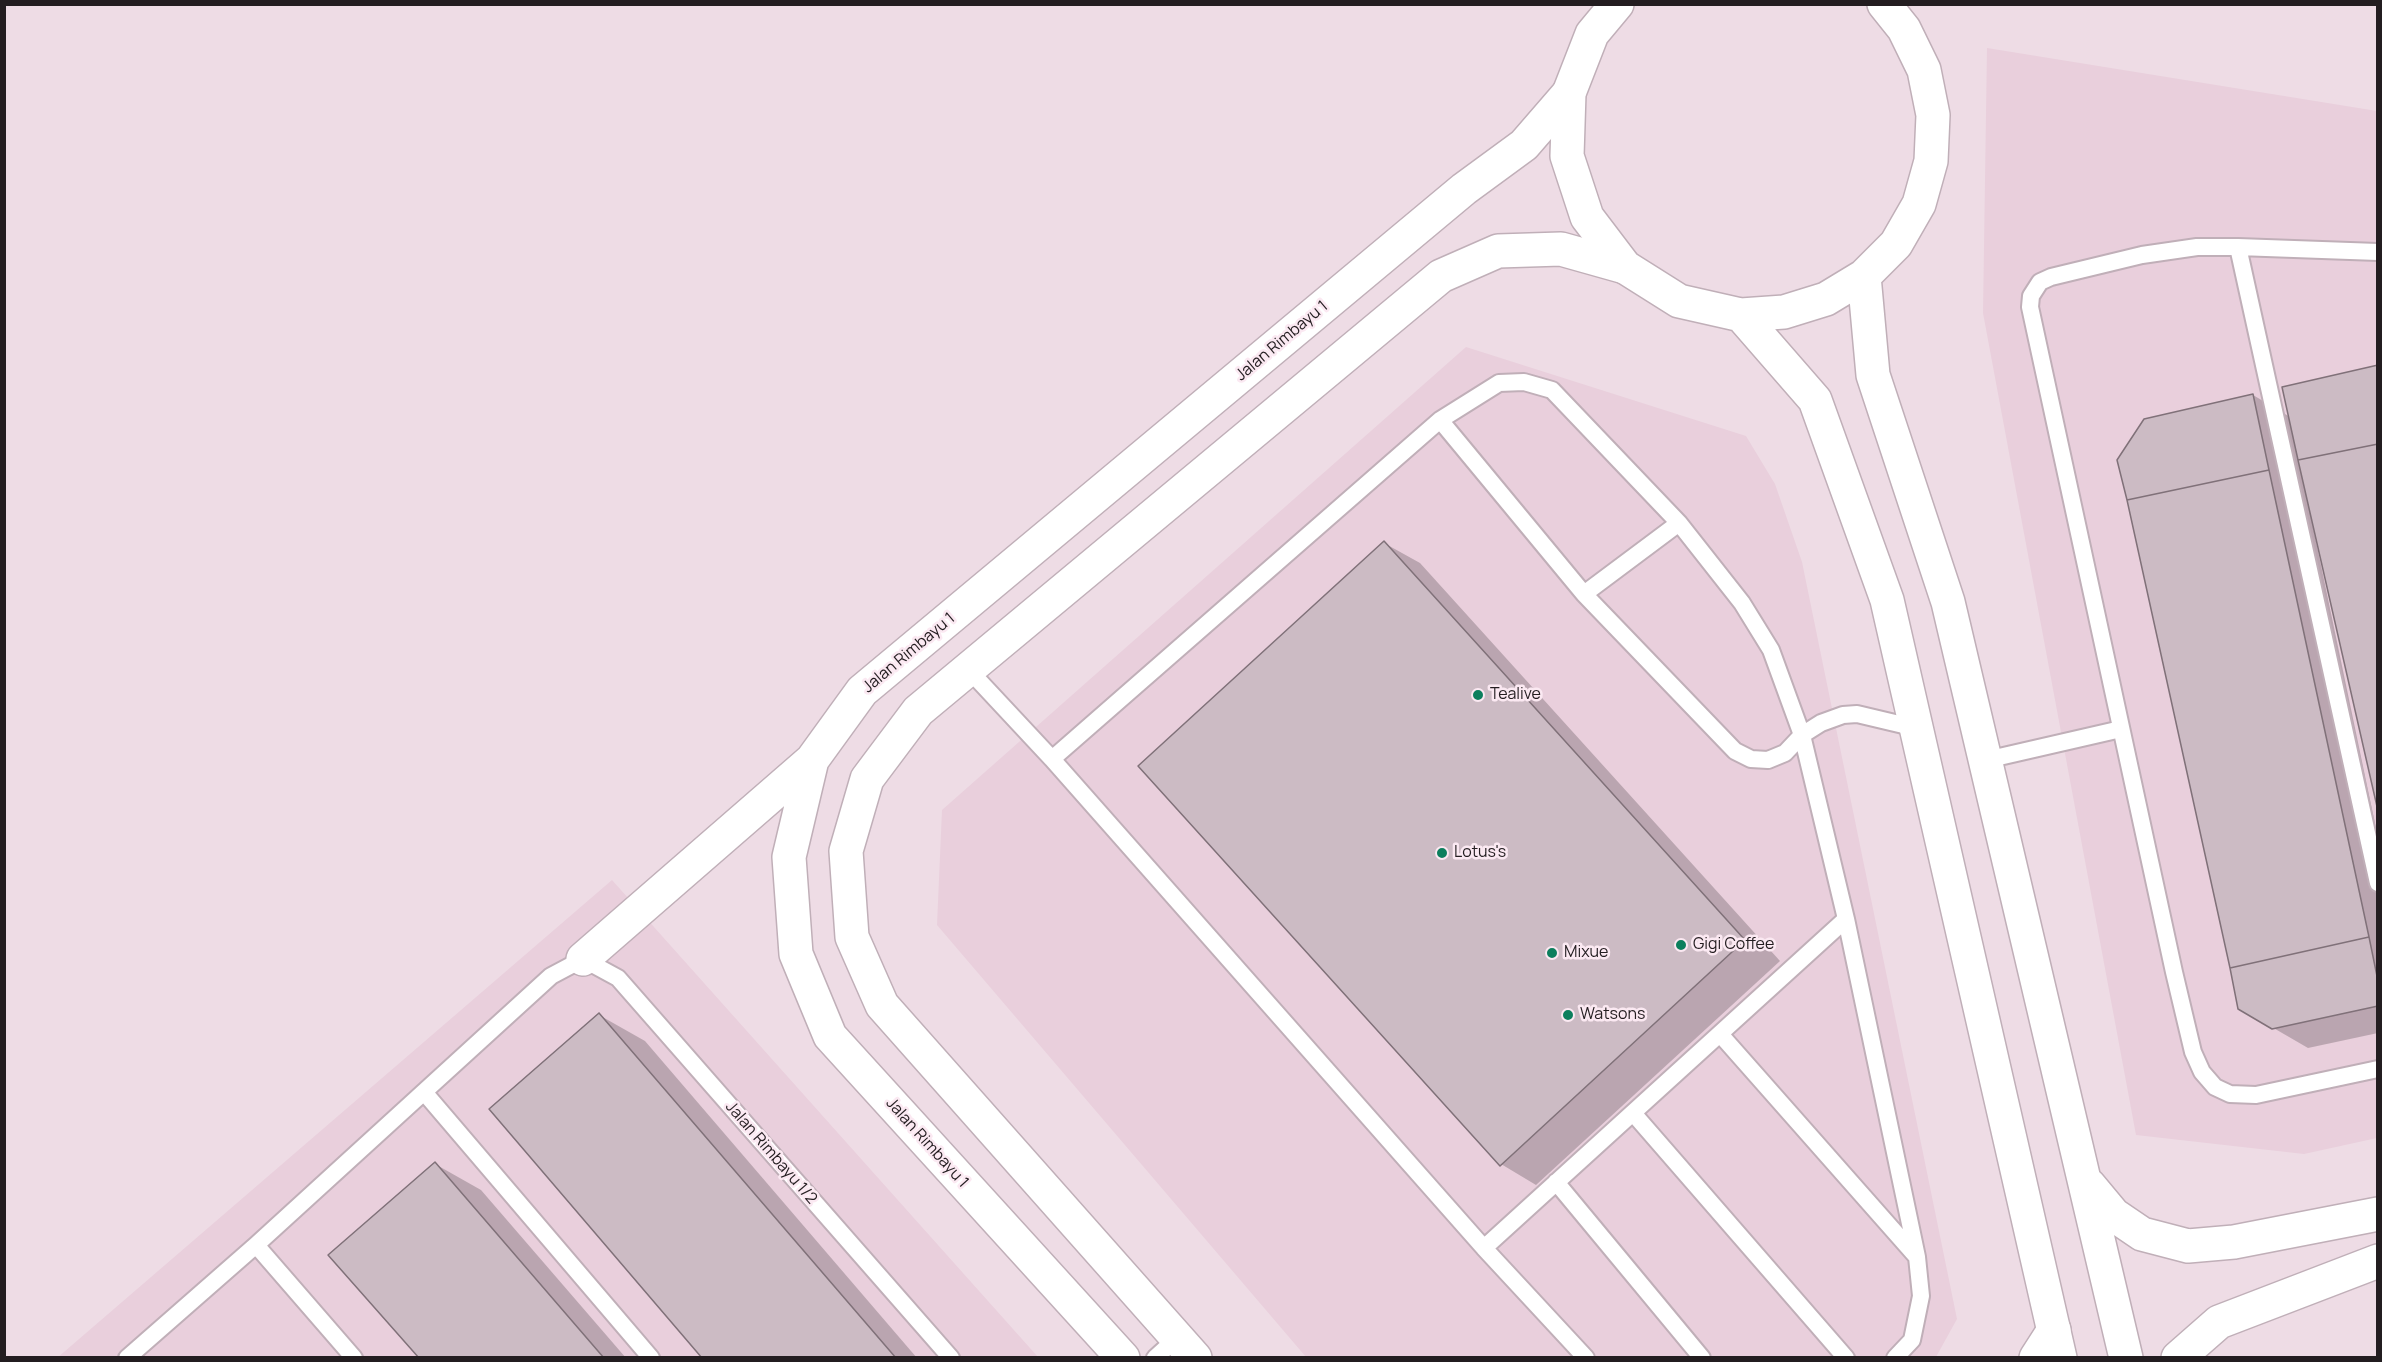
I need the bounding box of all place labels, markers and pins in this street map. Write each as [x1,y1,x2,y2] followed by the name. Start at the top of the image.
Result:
[1490,685,1541,705] place label: Tealive
[1471,688,1485,702] marker: Tealive
[1454,843,1506,863] place label: Lotus's
[1435,846,1449,860] marker: Lotus's
[1693,935,1774,955] place label: Gigi Coffee
[1674,938,1688,952] marker: Gigi Coffee
[1564,943,1608,963] place label: Mixue
[1545,946,1559,960] marker: Mixue
[1580,1005,1645,1025] place label: Watsons
[1561,1008,1575,1022] marker: Watsons

